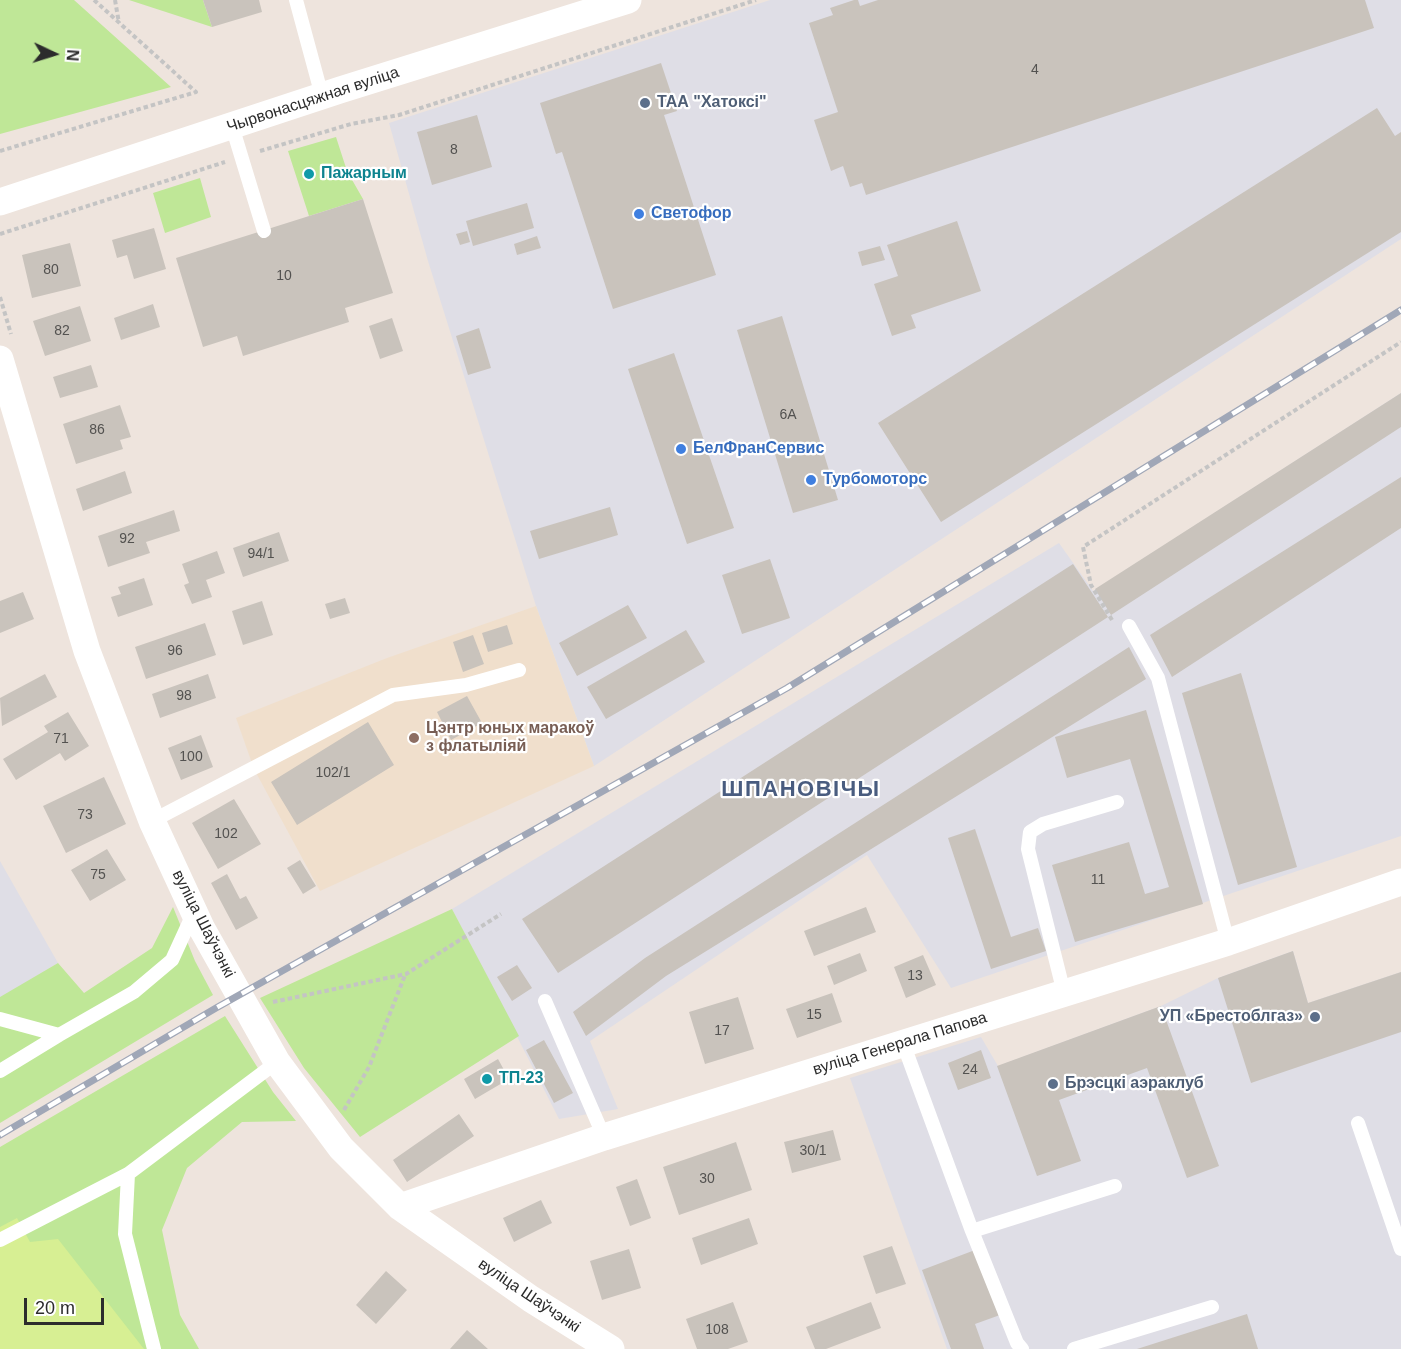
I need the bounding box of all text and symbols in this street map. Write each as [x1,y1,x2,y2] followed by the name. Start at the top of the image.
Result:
[24,24,84,84] north arrow
[64,49,81,62] text: N
[1031,62,1039,78] house number: 4
[224,63,402,137] street label: Чырвонасцяжная вуліца
[657,93,767,113] place label: ТАА "Хатоксі"
[638,96,652,110] marker: ТАА "Хатоксі"
[450,142,458,158] house number: 8
[321,164,407,184] place label: Пажарным
[302,167,316,181] marker: Пажарным
[651,204,732,224] place label: Светофор
[632,207,646,221] marker: Светофор
[43,262,59,278] house number: 80
[276,268,292,284] house number: 10
[54,323,70,339] house number: 82
[779,407,797,423] house number: 6А
[89,422,105,438] house number: 86
[693,439,824,459] place label: БелФранСервис
[674,442,688,456] marker: БелФранСервис
[823,470,927,490] place label: Турбомоторс
[804,473,818,487] marker: Турбомоторс
[119,531,135,547] house number: 92
[247,546,275,562] house number: 94/1
[167,643,183,659] house number: 96
[176,688,192,704] house number: 98
[426,719,594,757] place label: Цэнтр юных маракоў з флатыліяй
[53,731,69,747] house number: 71
[407,731,421,745] marker: Цэнтр юных маракоў з флатыліяй
[179,749,203,765] house number: 100
[315,765,351,781] house number: 102/1
[721,777,881,803] district label: ШПАНОВІЧЫ
[77,807,93,823] house number: 73
[214,826,238,842] house number: 102
[90,867,106,883] house number: 75
[168,867,238,981] street label: вуліца Шаўчэнкі
[1091,872,1105,888] house number: 11
[907,968,923,984] house number: 13
[806,1007,822,1023] house number: 15
[1160,1007,1303,1027] place label: УП «Брестоблгаз»
[811,1008,989,1080] street label: вуліца Генерала Папова
[1308,1010,1322,1024] marker: УП «Брестоблгаз»
[714,1023,730,1039] house number: 17
[962,1062,978,1078] house number: 24
[499,1069,543,1089] place label: ТП-23
[480,1072,494,1086] marker: ТП-23
[1065,1074,1204,1094] place label: Брэсцкі аэраклуб
[1046,1077,1060,1091] marker: Брэсцкі аэраклуб
[799,1143,827,1159] house number: 30/1
[699,1171,715,1187] house number: 30
[474,1255,584,1337] street label: вуліца Шаўчэнкі
[27,1286,106,1324] scale bar
[35,1298,75,1318] text: 20 m
[705,1322,729,1338] house number: 108

